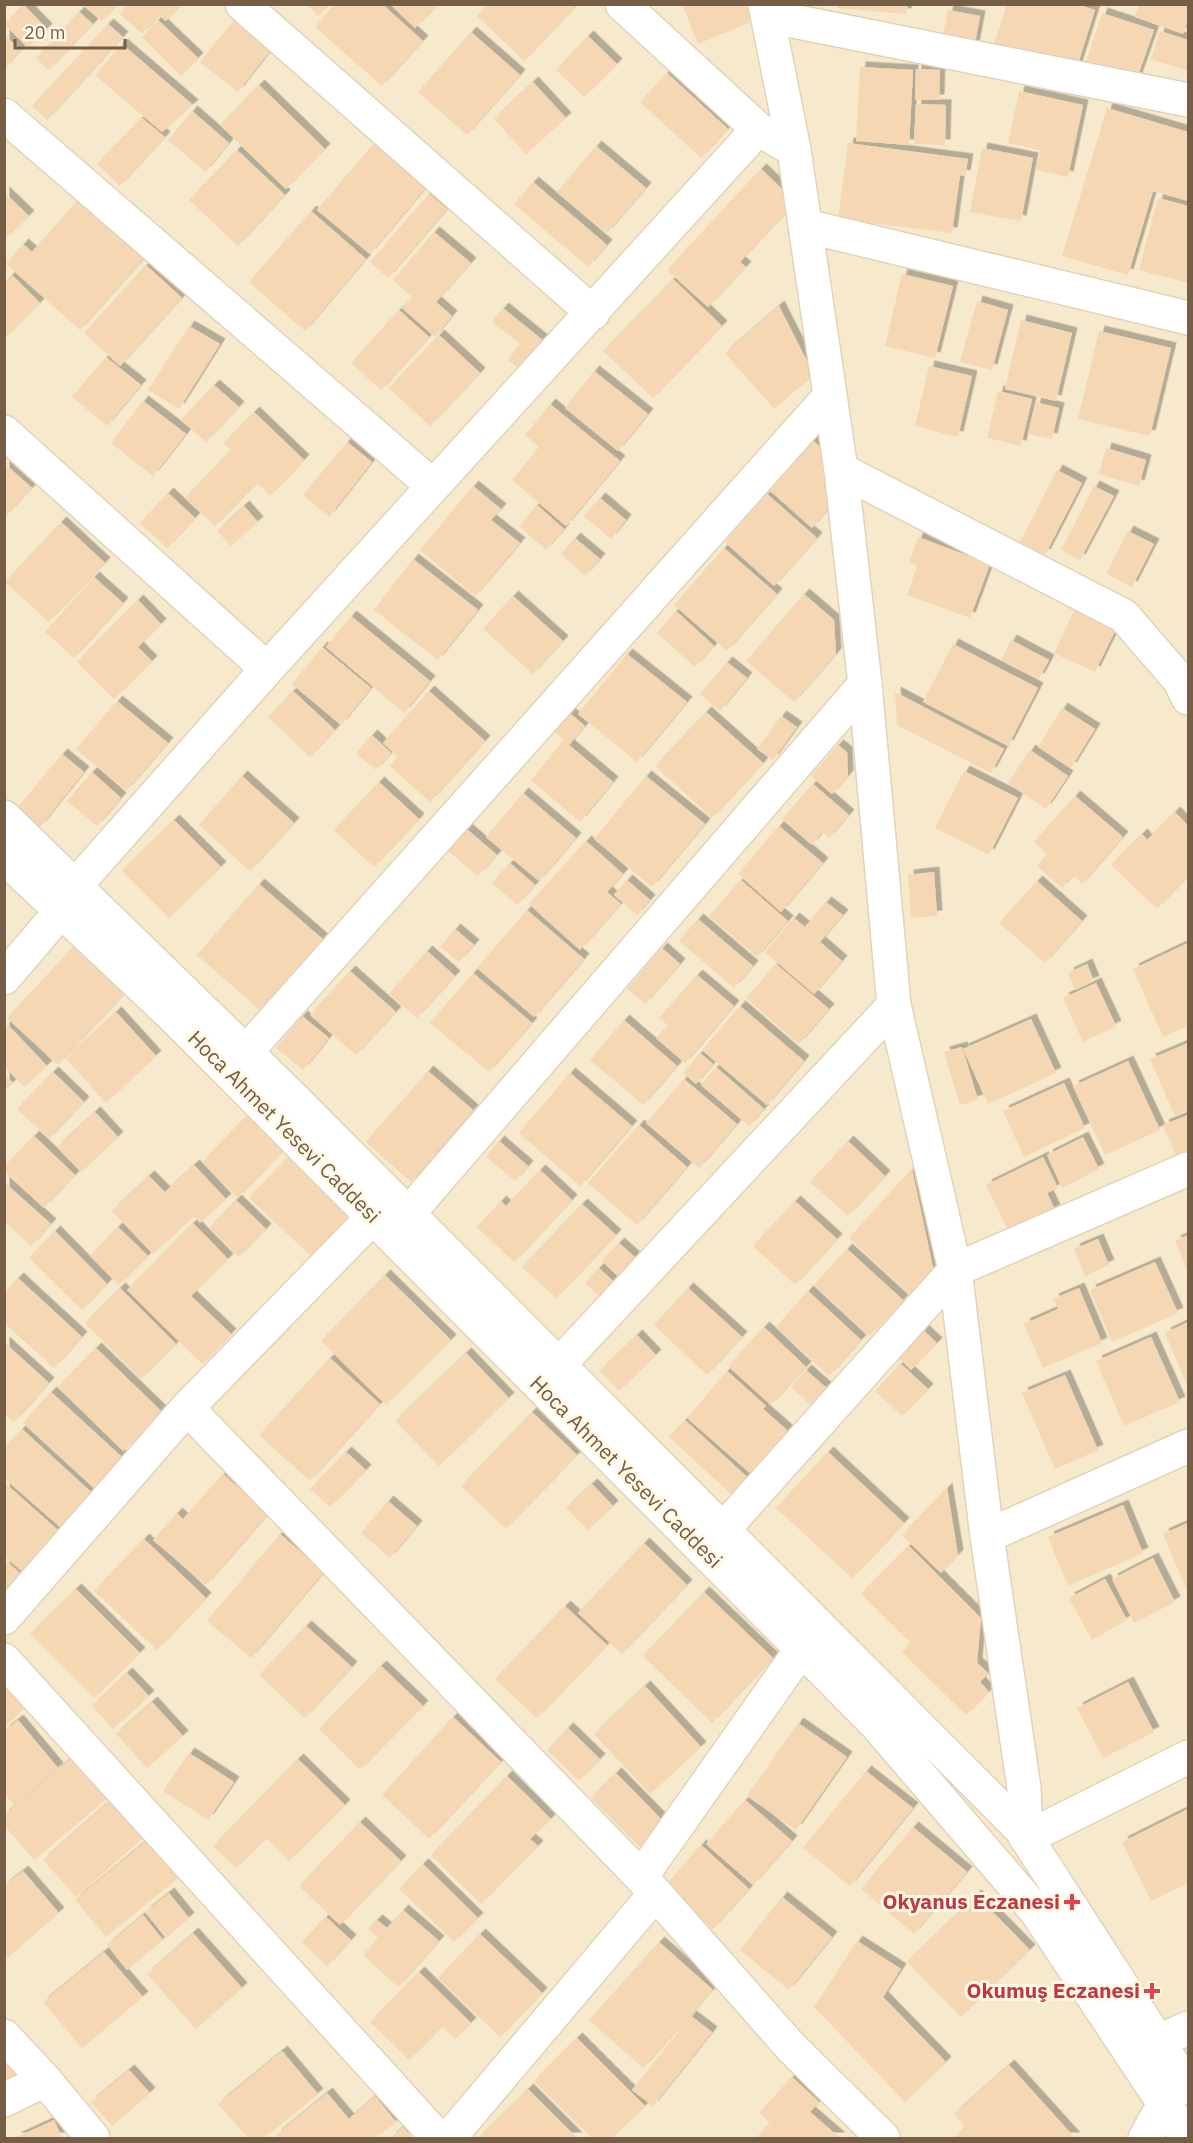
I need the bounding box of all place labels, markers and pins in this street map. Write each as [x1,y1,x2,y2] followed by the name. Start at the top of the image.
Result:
[882,1887,1060,1915] place label: Okyanus Eczanesi
[1065,1895,1079,1909] marker: Okyanus Eczanesi
[967,1976,1140,2004] place label: Okumuş Eczanesi
[1145,1984,1159,1998] marker: Okumuş Eczanesi

